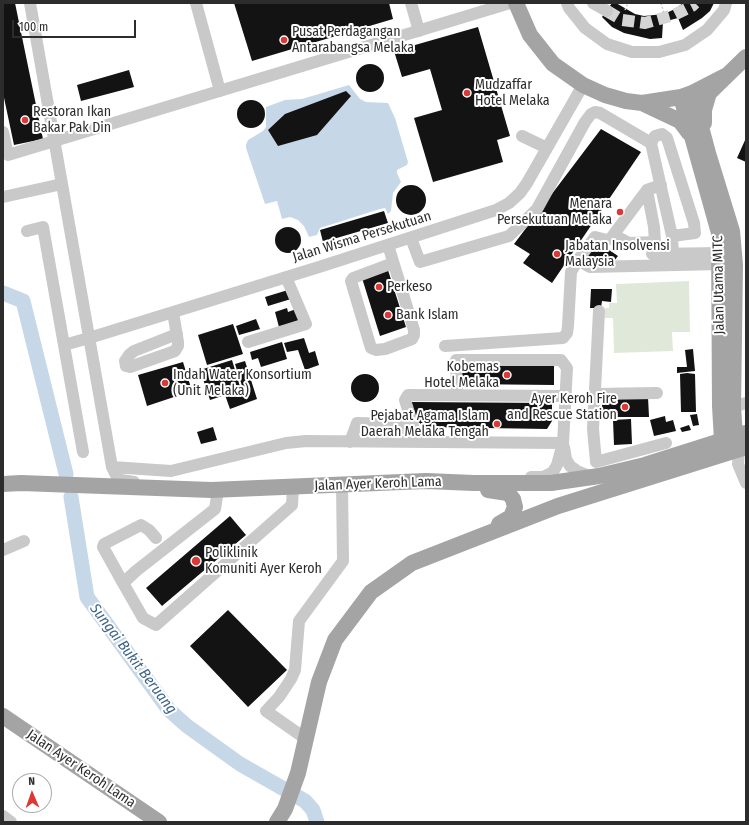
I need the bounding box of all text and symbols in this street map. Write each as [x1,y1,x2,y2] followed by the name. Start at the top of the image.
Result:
[14,12,138,38] scale bar
[19,20,48,34] text: 100 m
[292,24,414,56] place label: Pusat Perdagangan Antarabangsa Melaka
[279,35,289,45] marker: Pusat Perdagangan Antarabangsa Melaka
[475,77,550,110] place label: Mudzaffar Hotel Melaka
[462,88,472,98] marker: Mudzaffar Hotel Melaka
[33,104,111,136] place label: Restoran Ikan Bakar Pak Din
[20,115,30,125] marker: Restoran Ikan Bakar Pak Din
[497,196,612,228] place label: Menara Persekutuan Melaka
[615,207,625,217] marker: Menara Persekutuan Melaka
[291,208,433,266] street label: Jalan Wisma Persekutuan
[710,235,728,335] street label: Jalan Utama MITC
[565,238,670,270] place label: Jabatan Insolvensi Malaysia
[552,249,562,259] marker: Jabatan Insolvensi Malaysia
[387,279,432,295] place label: Perkeso
[374,282,384,292] marker: Perkeso
[396,307,459,323] place label: Bank Islam
[383,310,393,320] marker: Bank Islam
[424,359,499,392] place label: Kobemas Hotel Melaka
[173,367,312,400] place label: Indah Water Konsortium (Unit Melaka)
[502,370,512,380] marker: Kobemas Hotel Melaka
[160,378,170,388] marker: Indah Water Konsortium (Unit Melaka)
[507,391,617,424] place label: Ayer Keroh Fire and Rescue Station
[620,402,630,412] marker: Ayer Keroh Fire and Rescue Station
[361,408,489,440] place label: Pejabat Agama Islam Daerah Melaka Tengah
[492,419,502,429] marker: Pejabat Agama Islam Daerah Melaka Tengah
[314,473,442,495] street label: Jalan Ayer Keroh Lama
[205,545,322,578] place label: Poliklinik Komuniti Ayer Keroh
[190,555,202,567] marker: Poliklinik Komuniti Ayer Keroh
[86,600,180,718] water label: Sungai Bukit Beruang
[23,726,139,812] street label: Jalan Ayer Keroh Lama
[12,773,52,813] north arrow
[28,775,35,788] text: N

